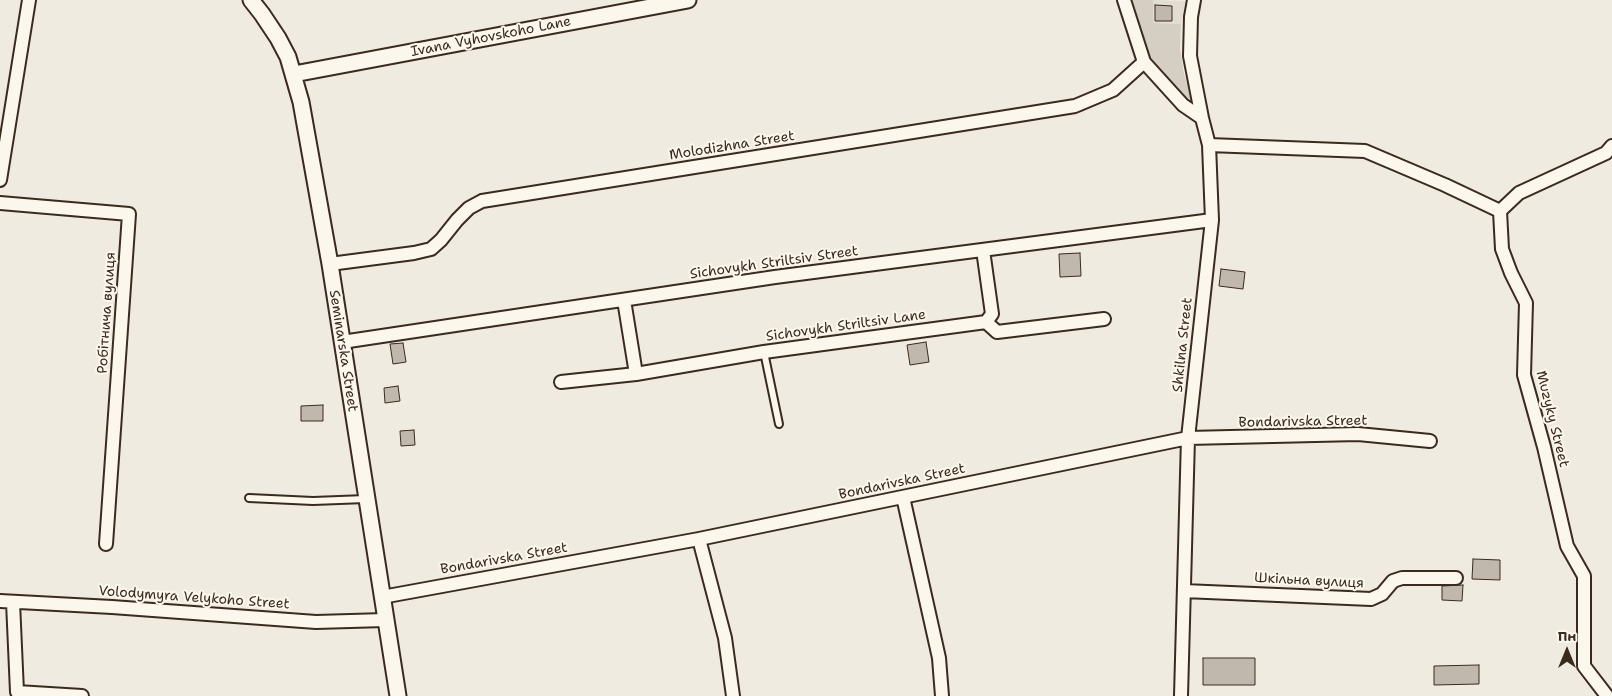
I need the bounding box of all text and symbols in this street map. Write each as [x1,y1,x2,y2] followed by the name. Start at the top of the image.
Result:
[410,13,572,61] street label: Ivana Vyhovskoho Lane
[668,128,796,164] street label: Molodizhna Street
[689,243,859,283] street label: Sichovykh Striltsiv Street
[94,252,120,374] street label: Робітнича вулиця
[325,289,361,413] street label: Seminarska Street
[1170,297,1196,393] street label: Shkilna Street
[765,306,927,346] street label: Sichovykh Striltsiv Lane
[1532,369,1572,469] street label: Muzyky Street
[1238,412,1368,432] street label: Bondarivska Street
[837,460,967,504] street label: Bondarivska Street
[439,540,569,578] street label: Bondarivska Street
[1254,570,1364,592] street label: Шкільна вулиця
[98,583,290,613] street label: Volodymyra Velykoho Street
[1542,626,1592,676] north arrow
[1558,627,1576,645] text: Пн

